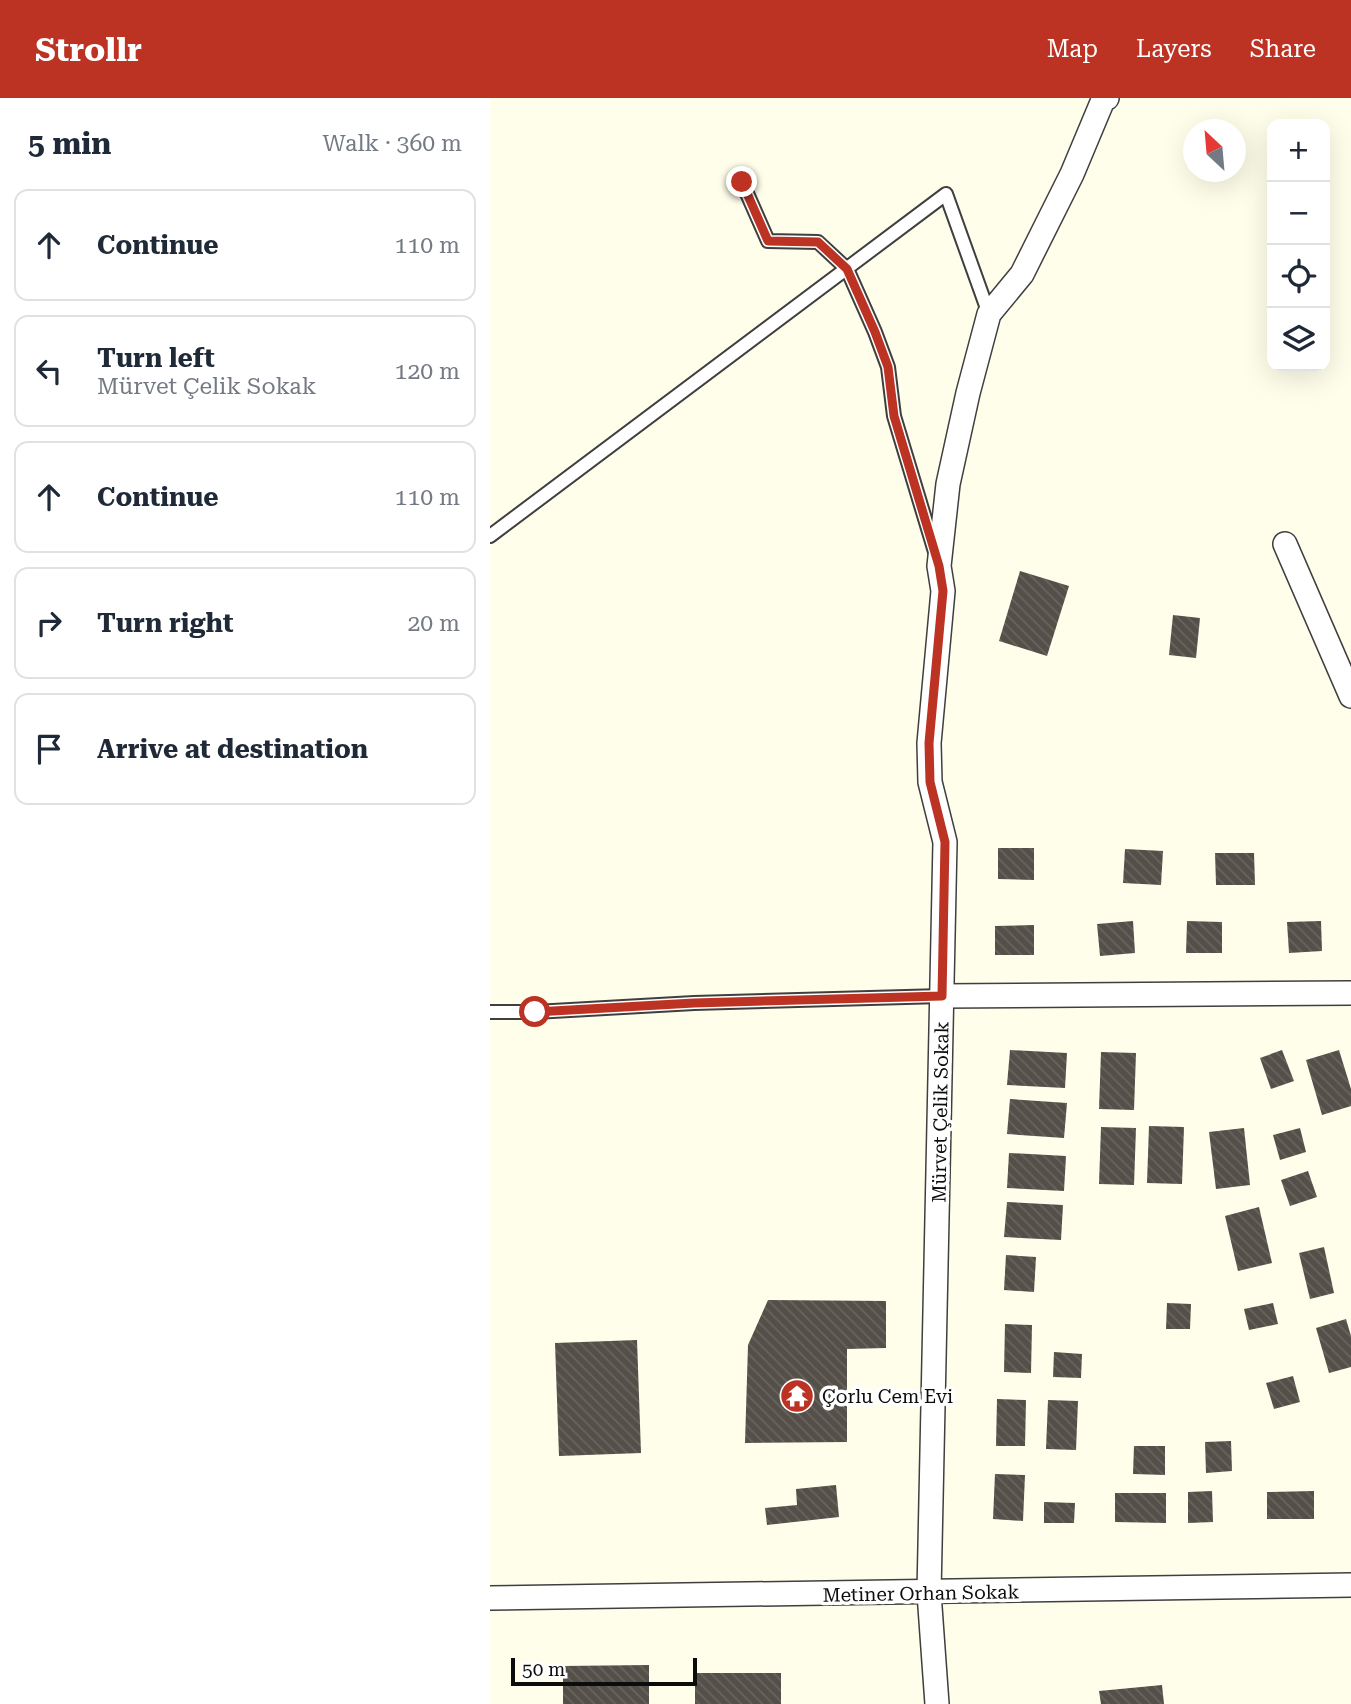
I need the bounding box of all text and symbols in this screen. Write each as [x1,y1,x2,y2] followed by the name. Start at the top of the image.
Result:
[35,30,142,69] text: Strollr
[1047,35,1098,63] text: Map
[1136,35,1212,63] text: Layers
[1250,35,1316,63] text: Share
[1183,119,1246,182] north arrow
[1267,119,1330,371] map controls
[1267,119,1330,182] button: +
[28,126,111,161] text: 5 min
[323,130,462,157] text: Walk · 360 m
[726,166,757,197] route end
[1267,182,1330,245] button: −
[30,226,68,264] icon: ahead
[97,230,219,260] text: Continue
[395,232,460,259] text: 110 m
[1267,245,1330,308] button: locate
[1267,308,1330,371] button: layers
[97,343,215,373] text: Turn left
[30,352,68,390] icon: left
[395,358,460,385] text: 120 m
[97,373,316,400] text: Mürvet Çelik Sokak
[30,478,68,516] icon: ahead
[97,482,219,512] text: Continue
[395,484,460,511] text: 110 m
[30,604,68,642] icon: right
[97,608,233,638] text: Turn right
[407,610,460,637] text: 20 m
[30,730,68,768] icon: arrive
[97,734,368,764] text: Arrive at destination
[519,996,550,1027] route start
[927,1021,954,1203] street label: Mürvet Çelik Sokak
[778,1377,816,1415] temple icon: Çorlu Cem Evi
[822,1385,953,1408] place label: Çorlu Cem Evi
[822,1580,1020,1607] street label: Metiner Orhan Sokak
[511,1655,696,1687] scale bar
[522,1658,565,1681] text: 50 m

